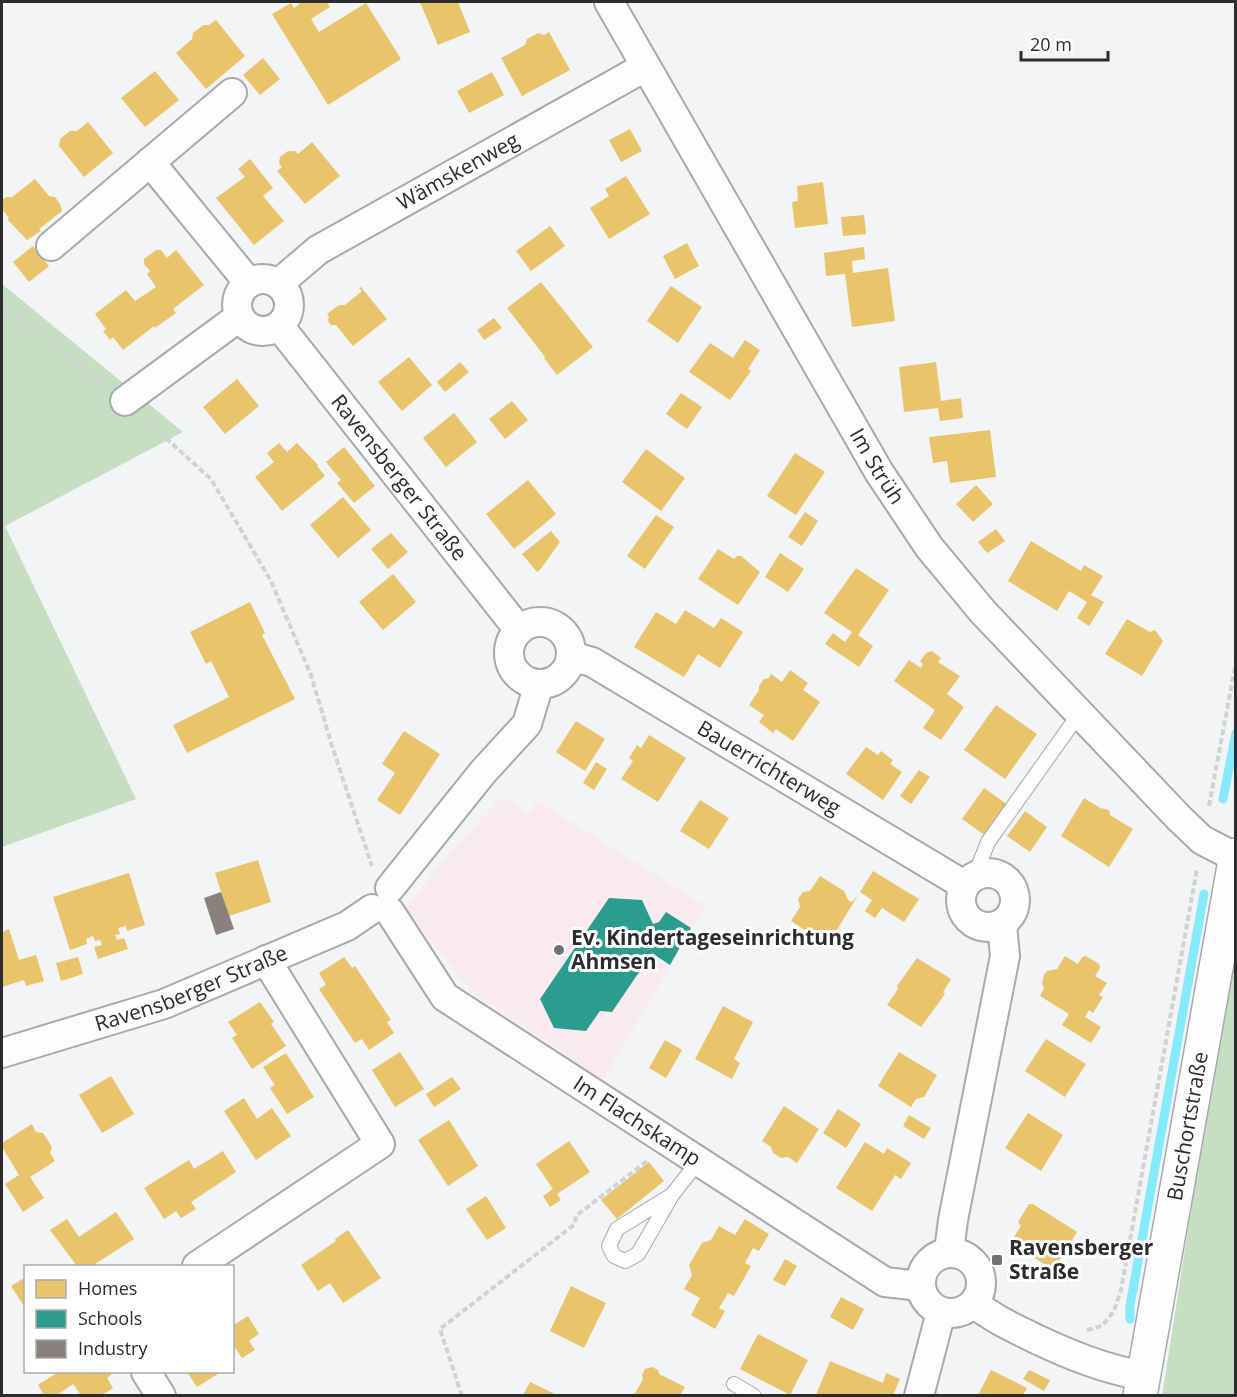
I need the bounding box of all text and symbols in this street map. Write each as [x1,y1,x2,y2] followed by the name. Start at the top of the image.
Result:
[1021,24,1108,62] scale bar
[1030,32,1072,56] text: 20 m
[392,125,524,216] street label: Wämskenweg
[325,388,474,566] street label: Ravensberger Straße
[844,423,911,509] street label: Im Strüh
[692,713,846,821] street label: Bauerrichterweg
[571,923,854,975] place label: Ev. Kindertageseinrichtung Ahmsen
[91,938,291,1037] street label: Ravensberger Straße
[552,943,566,957] marker: Ev. Kindertageseinrichtung Ahmsen
[1160,1049,1214,1203] street label: Buschortstraße
[568,1069,707,1172] street label: Im Flachskamp
[1009,1233,1154,1285] place label: Ravensberger Straße
[990,1253,1004,1267] marker: Ravensberger Straße
[24,1265,234,1373] legend
[78,1276,137,1300] text: Homes
[78,1306,142,1330] text: Schools
[78,1336,148,1360] text: Industry

